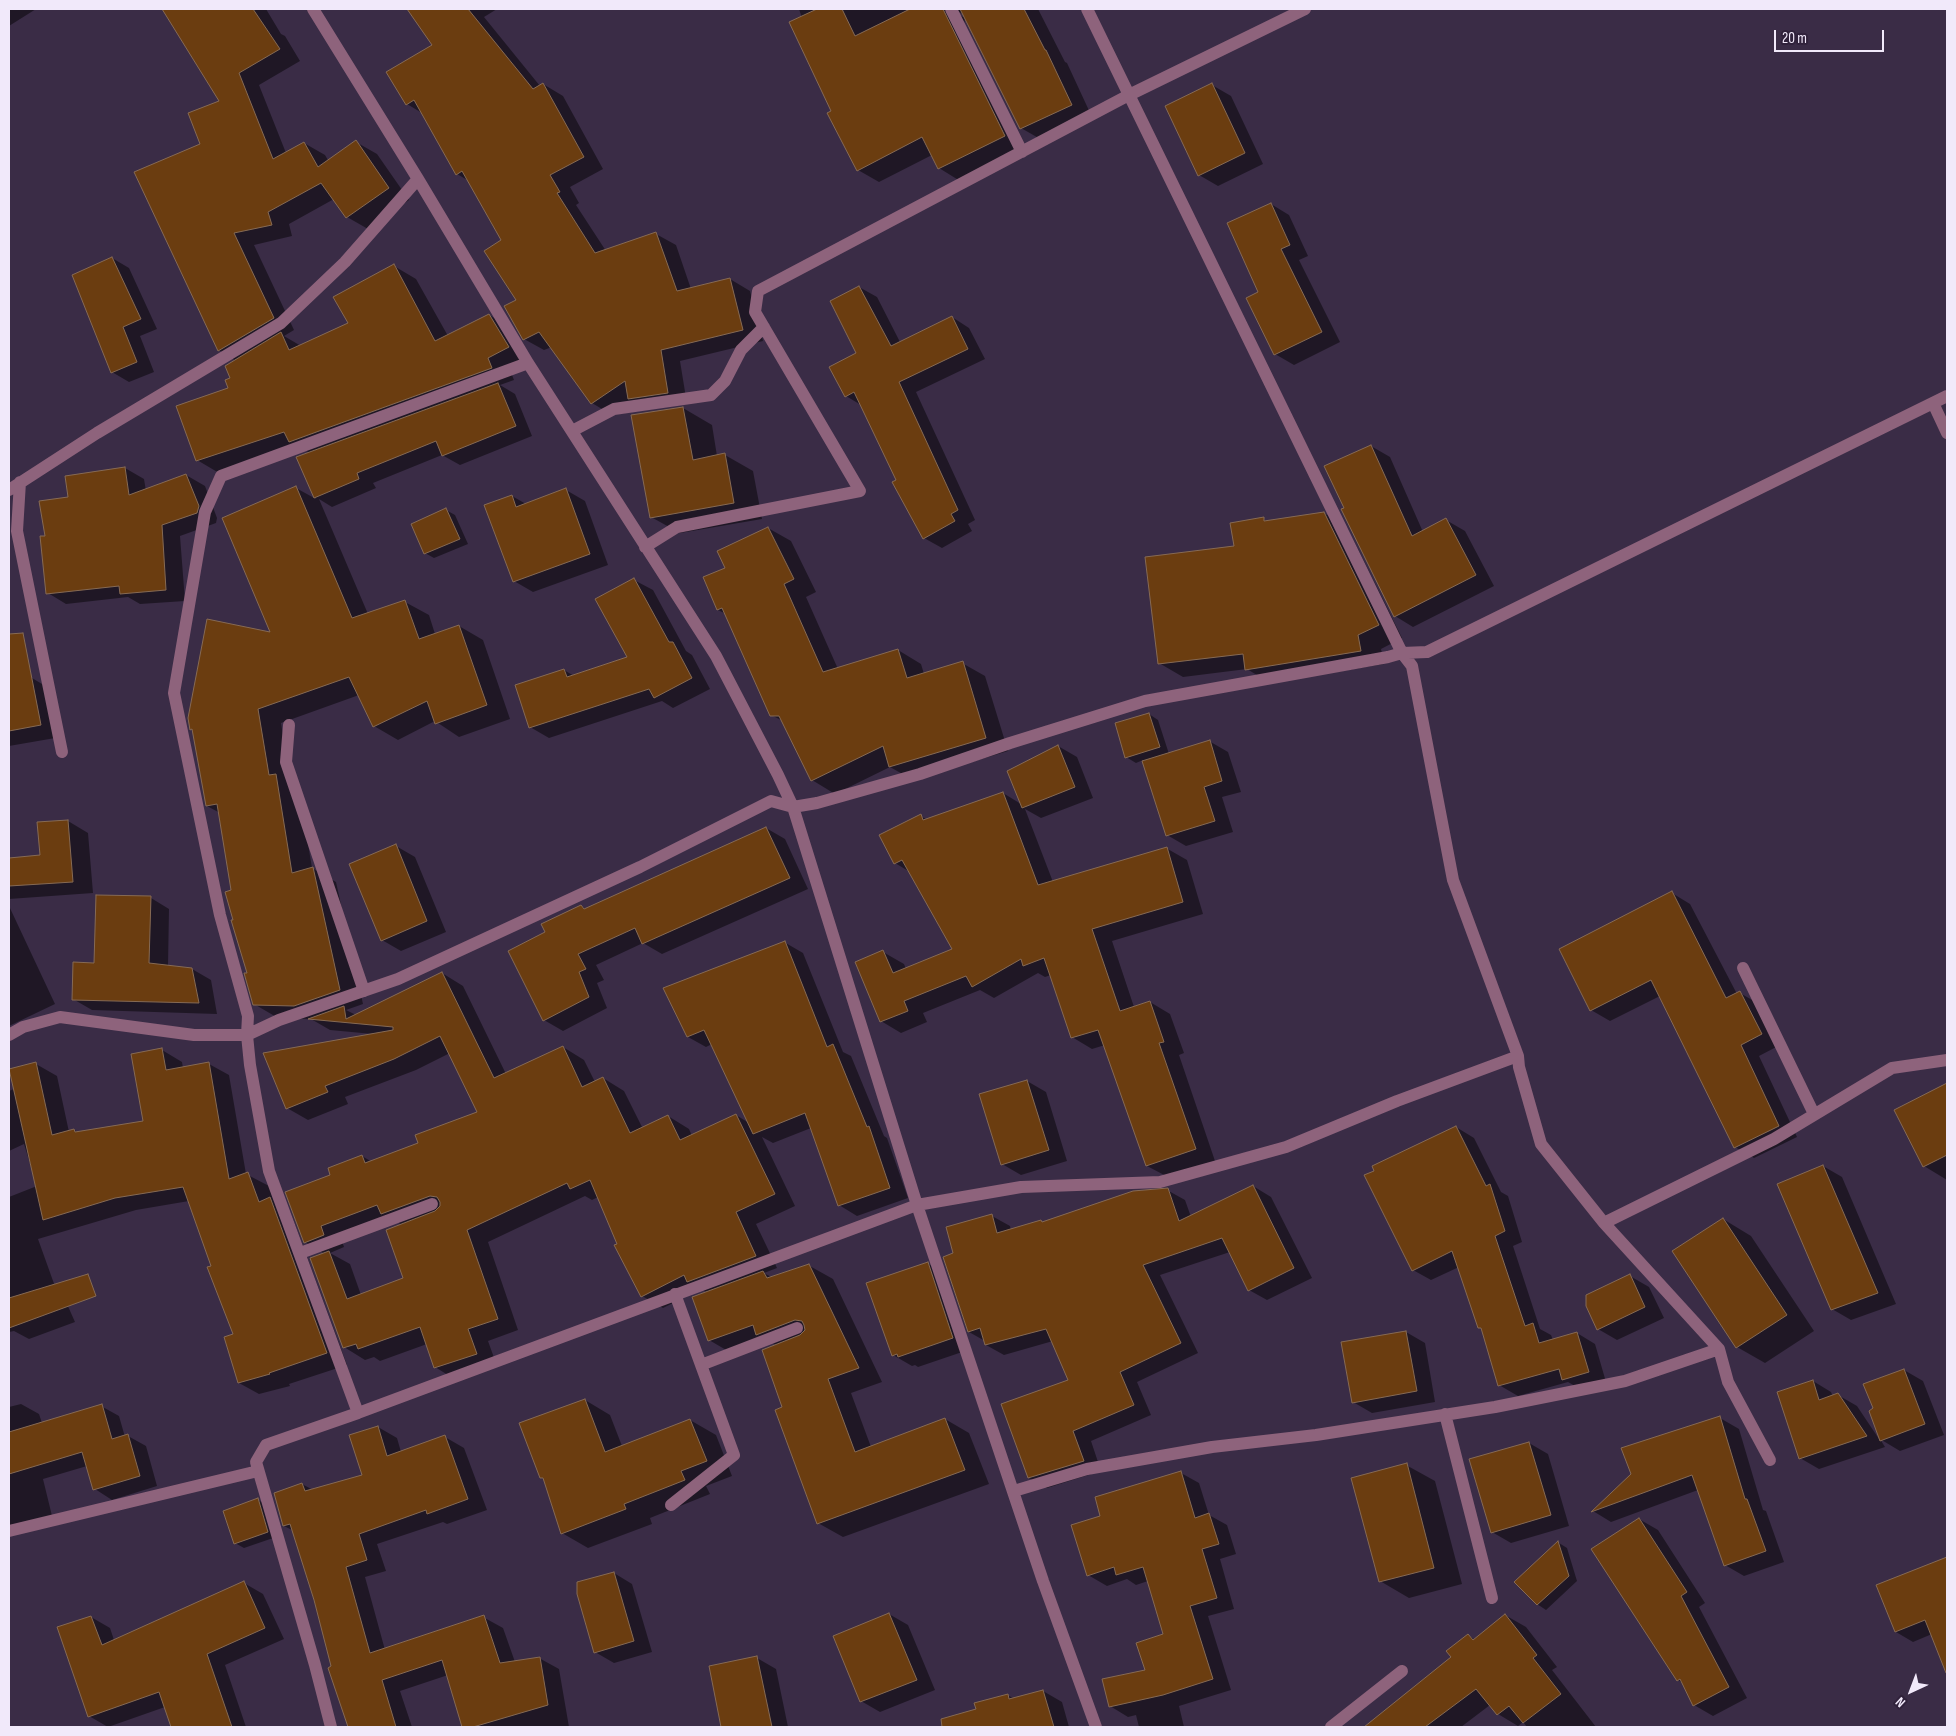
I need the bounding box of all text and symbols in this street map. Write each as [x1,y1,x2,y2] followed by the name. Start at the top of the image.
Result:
[1776,20,1886,52] scale bar
[1782,29,1807,48] text: 20 m
[1886,1666,1936,1716] north arrow
[1892,1694,1909,1711] text: N

